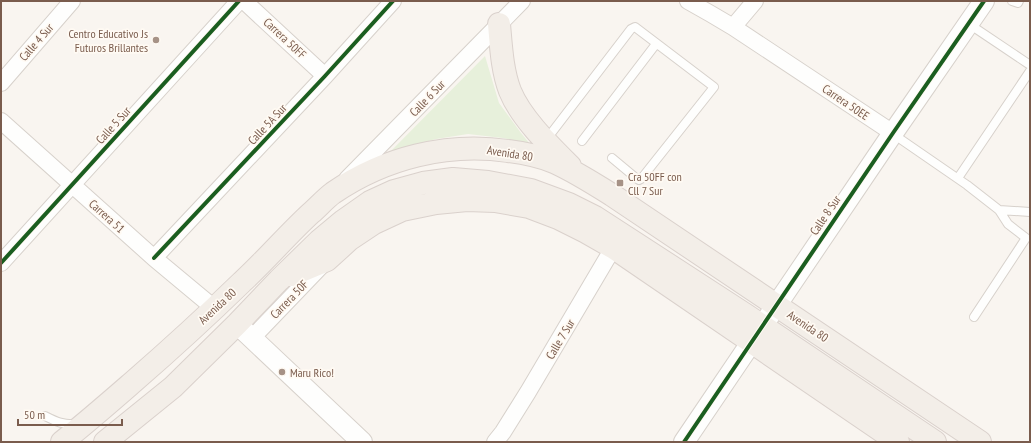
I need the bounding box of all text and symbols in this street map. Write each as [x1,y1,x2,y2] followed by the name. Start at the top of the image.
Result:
[260,14,310,62] street label: Carrera 50FF
[16,20,57,64] street label: Calle 4 Sur
[68,26,148,55] place label: Centro Educativo Js Futuros Brillantes
[151,35,161,45] marker: Centro Educativo Js Futuros Brillantes
[406,76,448,119] street label: Calle 6 Sur
[820,81,872,123] street label: Carrera 50EE
[244,100,290,147] street label: Calle 5A Sur
[92,103,134,147] street label: Calle 5 Sur
[486,142,534,164] street label: Avenida 80
[628,169,682,198] place label: Cra 50FF con Cll 7 Sur
[615,178,625,188] marker: Cra 50FF con Cll 7 Sur
[806,192,844,238] street label: Calle 8 Sur
[86,196,128,236] street label: Carrera 51
[267,276,311,321] street label: Carrera 50F
[195,285,239,327] street label: Avenida 80
[785,307,831,345] street label: Avenida 80
[542,316,578,362] street label: Calle 7 Sur
[290,365,334,380] place label: Maru Rico!
[277,367,287,377] marker: Maru Rico!
[18,401,122,427] scale bar
[24,407,45,422] text: 50 m

